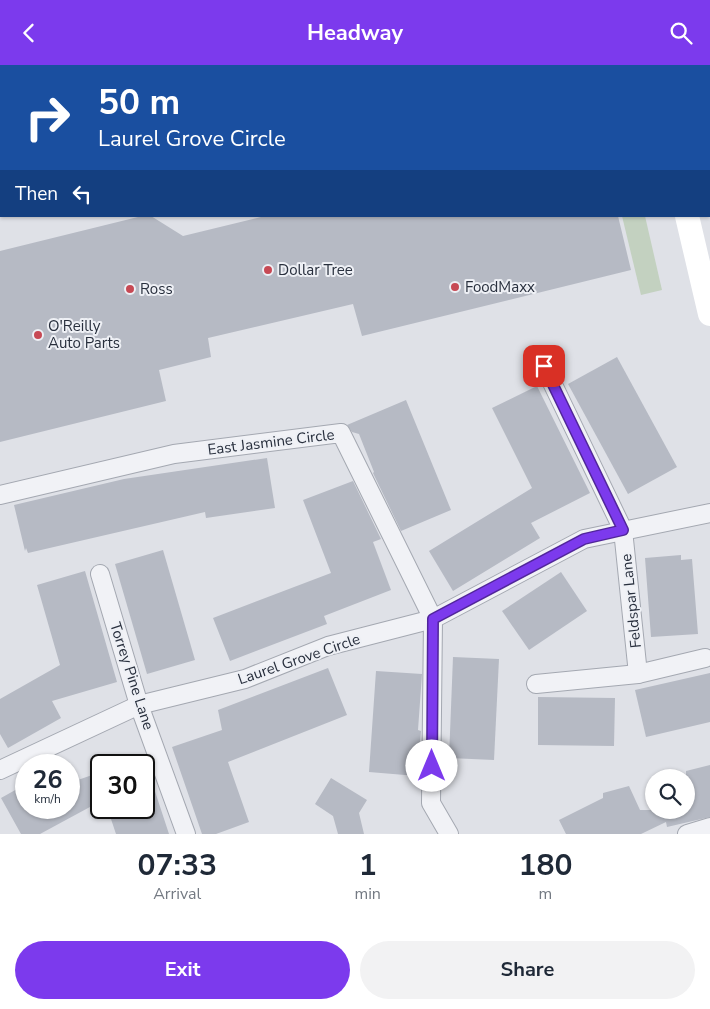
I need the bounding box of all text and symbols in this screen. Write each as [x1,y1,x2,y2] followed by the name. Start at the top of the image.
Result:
[307,18,403,48] text: Headway
[15,19,43,47] icon: back
[667,19,695,47] icon: search
[98,79,180,126] text: 50 m
[15,85,80,150] icon: right
[98,124,286,154] text: Laurel Grove Circle
[68,180,96,208] icon: left
[15,181,58,207] text: Then
[278,260,353,280] place label: Dollar Tree
[262,264,274,276] marker: Dollar Tree
[465,277,535,297] place label: FoodMaxx
[140,279,173,299] place label: Ross
[449,281,461,293] marker: FoodMaxx
[124,283,136,295] marker: Ross
[48,316,120,353] place label: O'Reilly Auto Parts
[32,329,44,341] marker: O'Reilly Auto Parts
[523,345,565,387] pin
[530,352,558,380] icon: arrive
[206,424,336,460] street label: East Jasmine Circle
[616,553,646,649] street label: Feldspar Lane
[105,620,159,732] street label: Torrey Pine Lane
[235,629,363,689] street label: Laurel Grove Circle
[405,739,457,791] position arrow
[90,754,155,819] speed limit sign: 30
[32,763,63,797] text: 26
[645,769,695,819] map controls
[645,769,695,819] button: search
[34,791,61,807] text: km/h
[138,845,217,886] text: 07:33
[359,845,377,886] text: 1
[518,845,572,886] text: 180
[153,883,201,905] text: Arrival
[354,883,381,905] text: min
[539,883,552,905] text: m
[15,941,350,999] button: Exit
[360,941,695,999] button: Share

